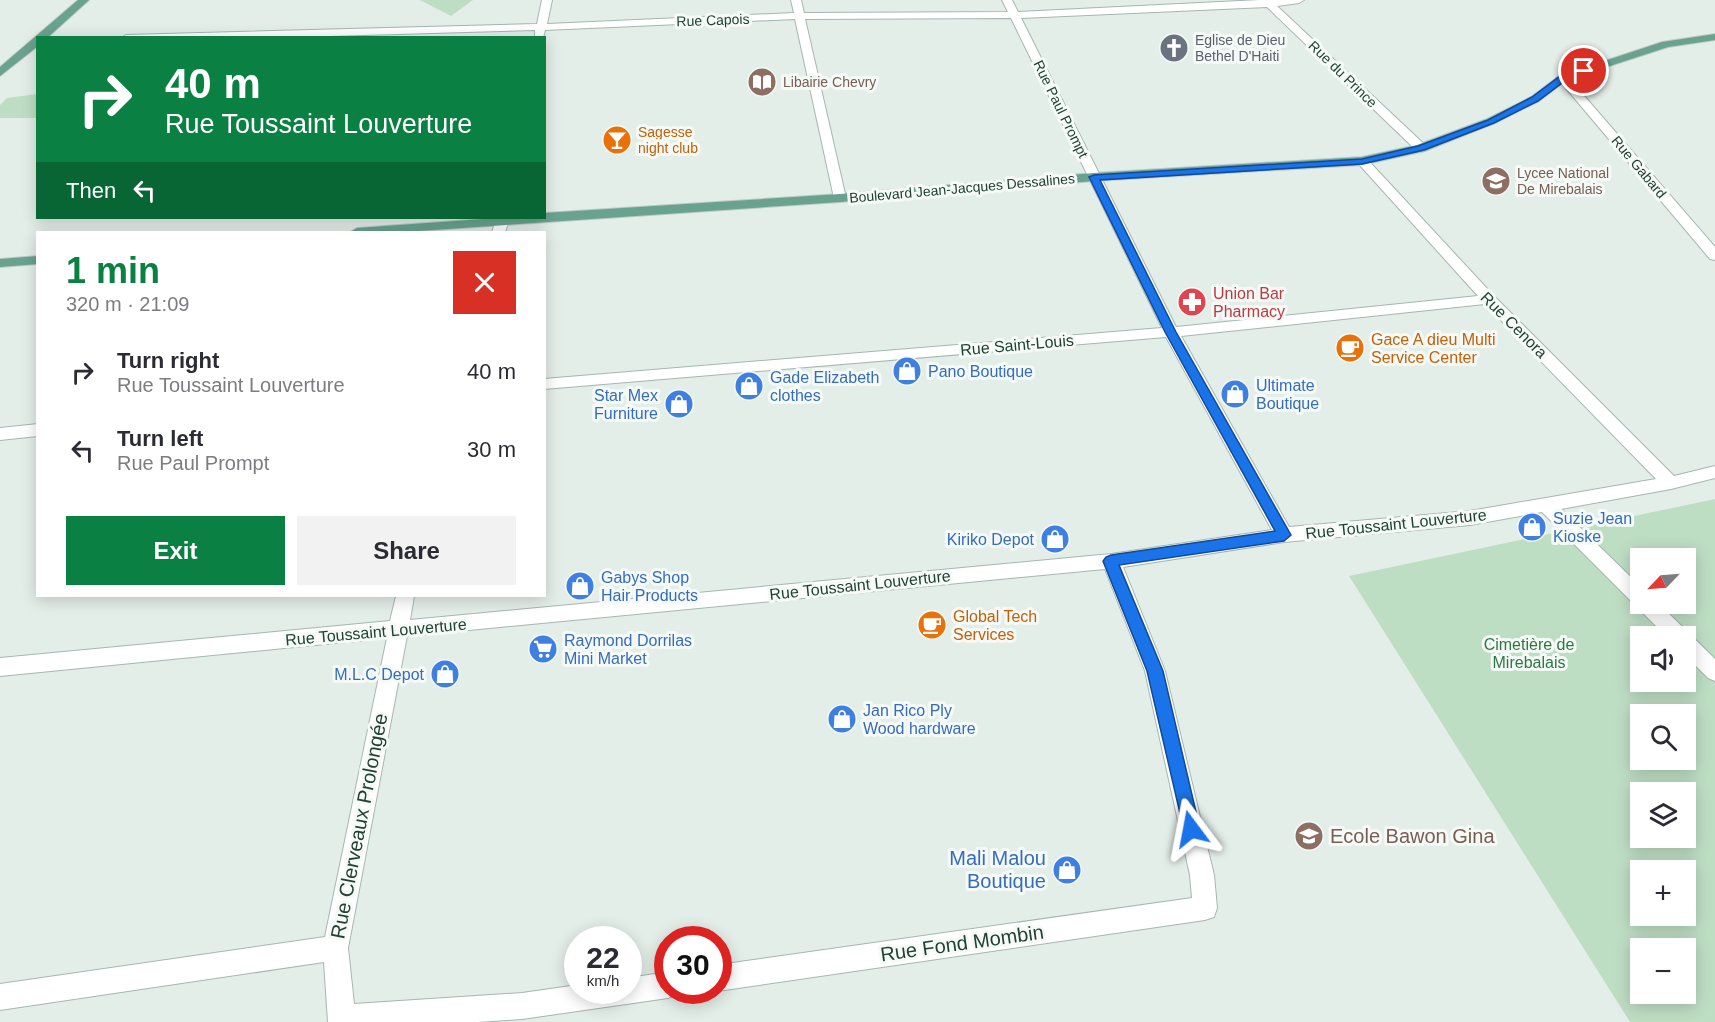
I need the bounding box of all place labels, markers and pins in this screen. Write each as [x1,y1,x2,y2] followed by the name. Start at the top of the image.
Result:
[1158,32,1190,64] church icon: Eglise de Dieu Bethel D'Haiti
[1195,32,1285,64] place label: Eglise de Dieu Bethel D'Haiti
[1558,45,1609,96] pin
[746,66,778,98] library icon: Libairie Chevry
[783,74,876,90] place label: Libairie Chevry
[601,124,633,156] bar icon: Sagesse night club
[638,124,698,156] place label: Sagesse night club
[1480,165,1512,197] school or university icon: Lycee National De Mirebalais
[1517,165,1609,197] place label: Lycee National De Mirebalais
[1213,285,1285,320] place label: Union Bar Pharmacy
[1176,286,1208,318] pharmacy icon: Union Bar Pharmacy
[1371,331,1496,366] place label: Gace A dieu Multi Service Center
[1334,332,1366,364] cafe icon: Gace A dieu Multi Service Center
[891,355,923,387] shop icon: Pano Boutique
[928,363,1033,380] place label: Pano Boutique
[770,369,879,404] place label: Gade Elizabeth clothes
[733,370,765,402] shop icon: Gade Elizabeth clothes
[1256,377,1319,412] place label: Ultimate Boutique
[1219,378,1251,410] shop icon: Ultimate Boutique
[594,387,658,422] place label: Star Mex Furniture
[663,388,695,420] shop icon: Star Mex Furniture
[1553,510,1632,545] place label: Suzie Jean Kioske
[1516,511,1548,543] shop icon: Suzie Jean Kioske
[1039,523,1071,555] shop icon: Kiriko Depot
[947,531,1035,548] place label: Kiriko Depot
[601,569,698,604] place label: Gabys Shop Hair Products
[564,570,596,602] shop icon: Gabys Shop Hair Products
[953,608,1037,643] place label: Global Tech Services
[916,609,948,641] cafe icon: Global Tech Services
[564,632,692,667] place label: Raymond Dorrilas Mini Market
[527,633,559,665] supermarket icon: Raymond Dorrilas Mini Market
[429,658,461,690] shop icon: M.L.C Depot
[334,666,425,683] place label: M.L.C Depot
[863,702,976,737] place label: Jan Rico Ply Wood hardware
[826,703,858,735] shop icon: Jan Rico Ply Wood hardware
[1293,820,1325,852] school or university icon: Ecole Bawon Gina
[1330,825,1495,847] place label: Ecole Bawon Gina
[949,847,1046,892] place label: Mali Malou Boutique
[1051,854,1083,886] shop icon: Mali Malou Boutique

